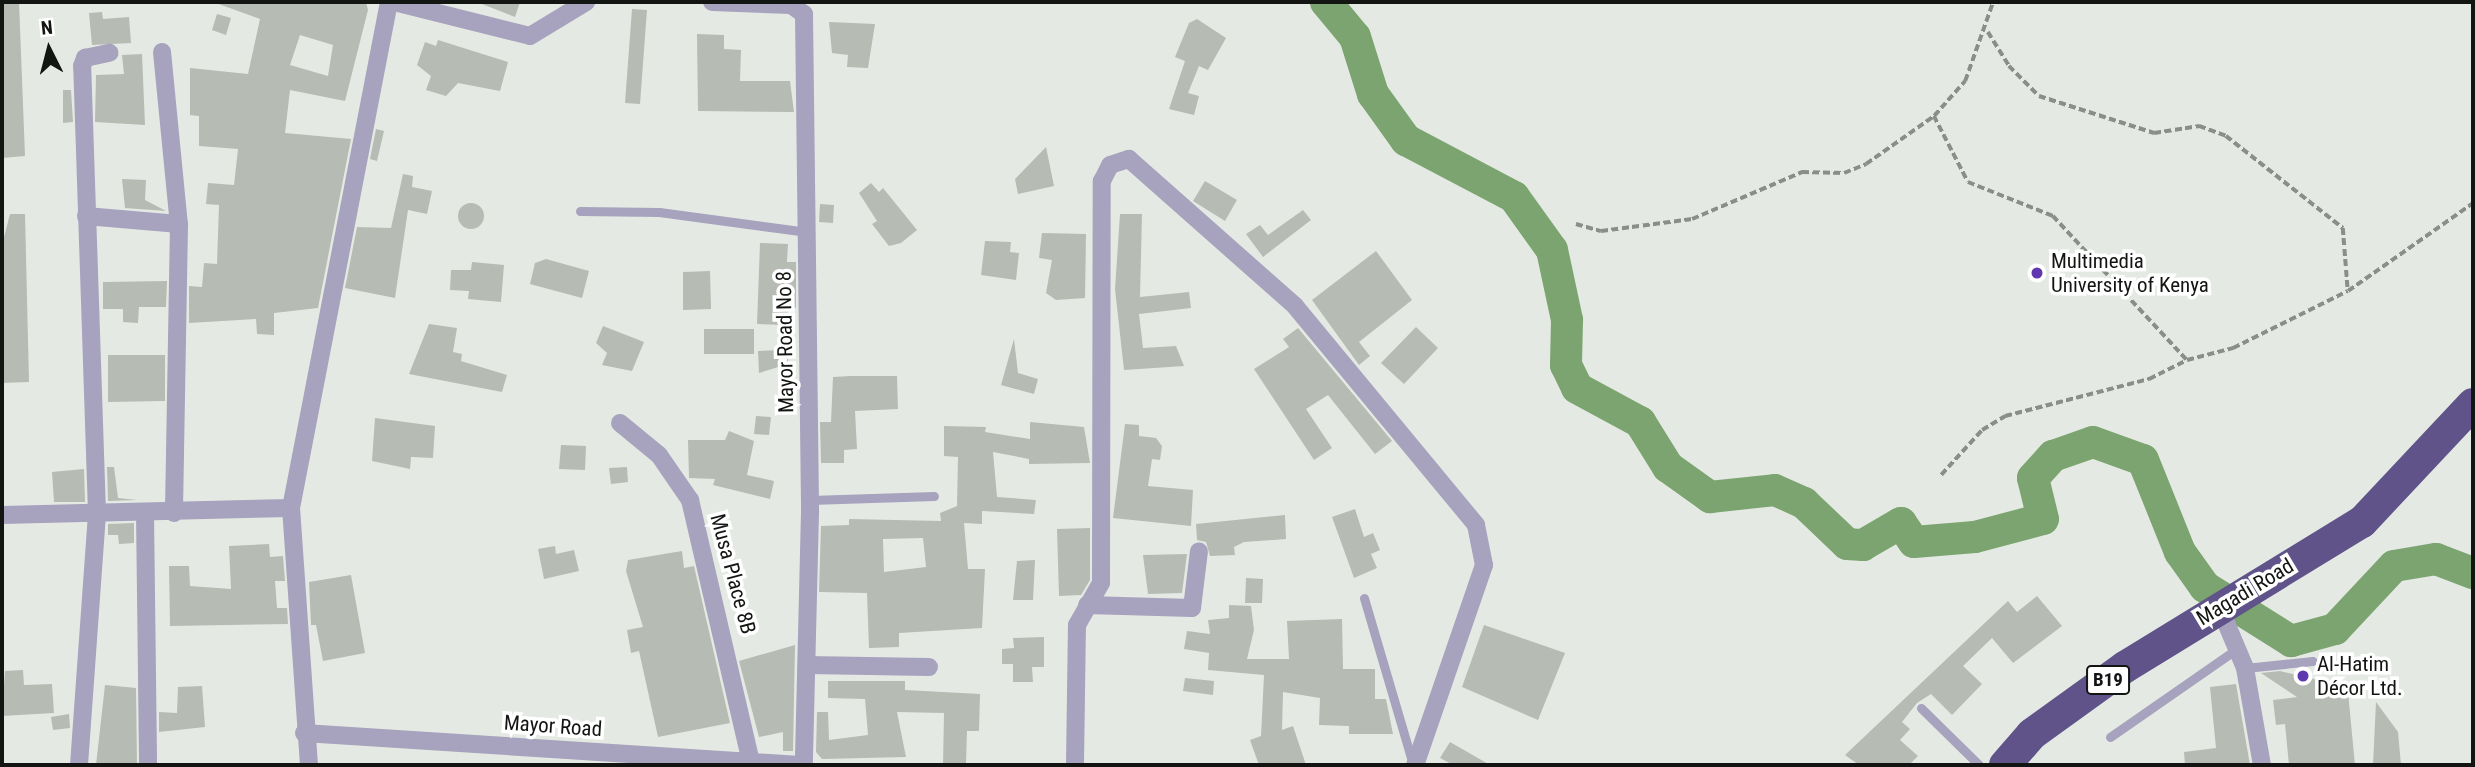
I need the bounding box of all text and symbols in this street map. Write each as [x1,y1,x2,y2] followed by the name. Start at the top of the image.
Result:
[14,14,84,84] north arrow
[40,16,54,40] text: N
[2051,248,2209,298] place label: Multimedia University of Kenya
[2029,265,2045,281] marker: Multimedia University of Kenya
[771,271,799,413] street label: Mayor Road No 8
[705,511,761,637] street label: Musa Place 8B
[2192,553,2298,631] street label: Magadi Road
[2317,651,2402,701] place label: Al-Hatim Décor Ltd.
[2085,664,2131,695] road number: B19
[2295,668,2311,684] marker: Al-Hatim Décor Ltd.
[503,710,603,742] street label: Mayor Road

